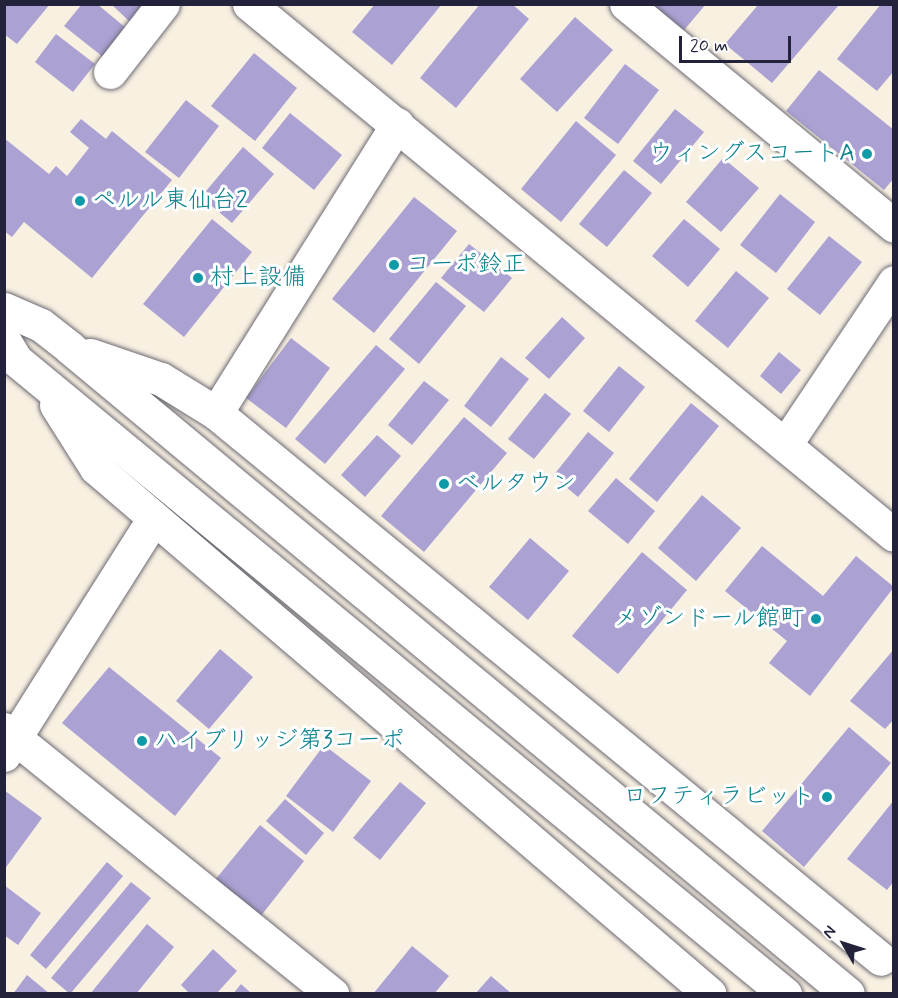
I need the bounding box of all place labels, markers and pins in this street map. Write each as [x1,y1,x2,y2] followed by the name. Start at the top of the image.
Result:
[647,140,855,168] place label: ウィングスコートA
[860,147,874,161] marker: ウィングスコートA
[92,187,248,215] place label: ペルル東仙台2
[73,194,87,208] marker: ペルル東仙台2
[406,251,526,279] place label: コーポ鈴正
[387,258,401,272] marker: コーポ鈴正
[210,264,306,292] place label: 村上設備
[191,271,205,285] marker: 村上設備
[456,470,576,498] place label: ベルタウン
[437,477,451,491] marker: ベルタウン
[612,605,804,633] place label: メゾンドール館町
[809,612,823,626] marker: メゾンドール館町
[154,727,405,755] place label: ハイブリッジ第3コーポ
[135,734,149,748] marker: ハイブリッジ第3コーポ
[623,783,815,811] place label: ロフティラビット
[820,790,834,804] marker: ロフティラビット

